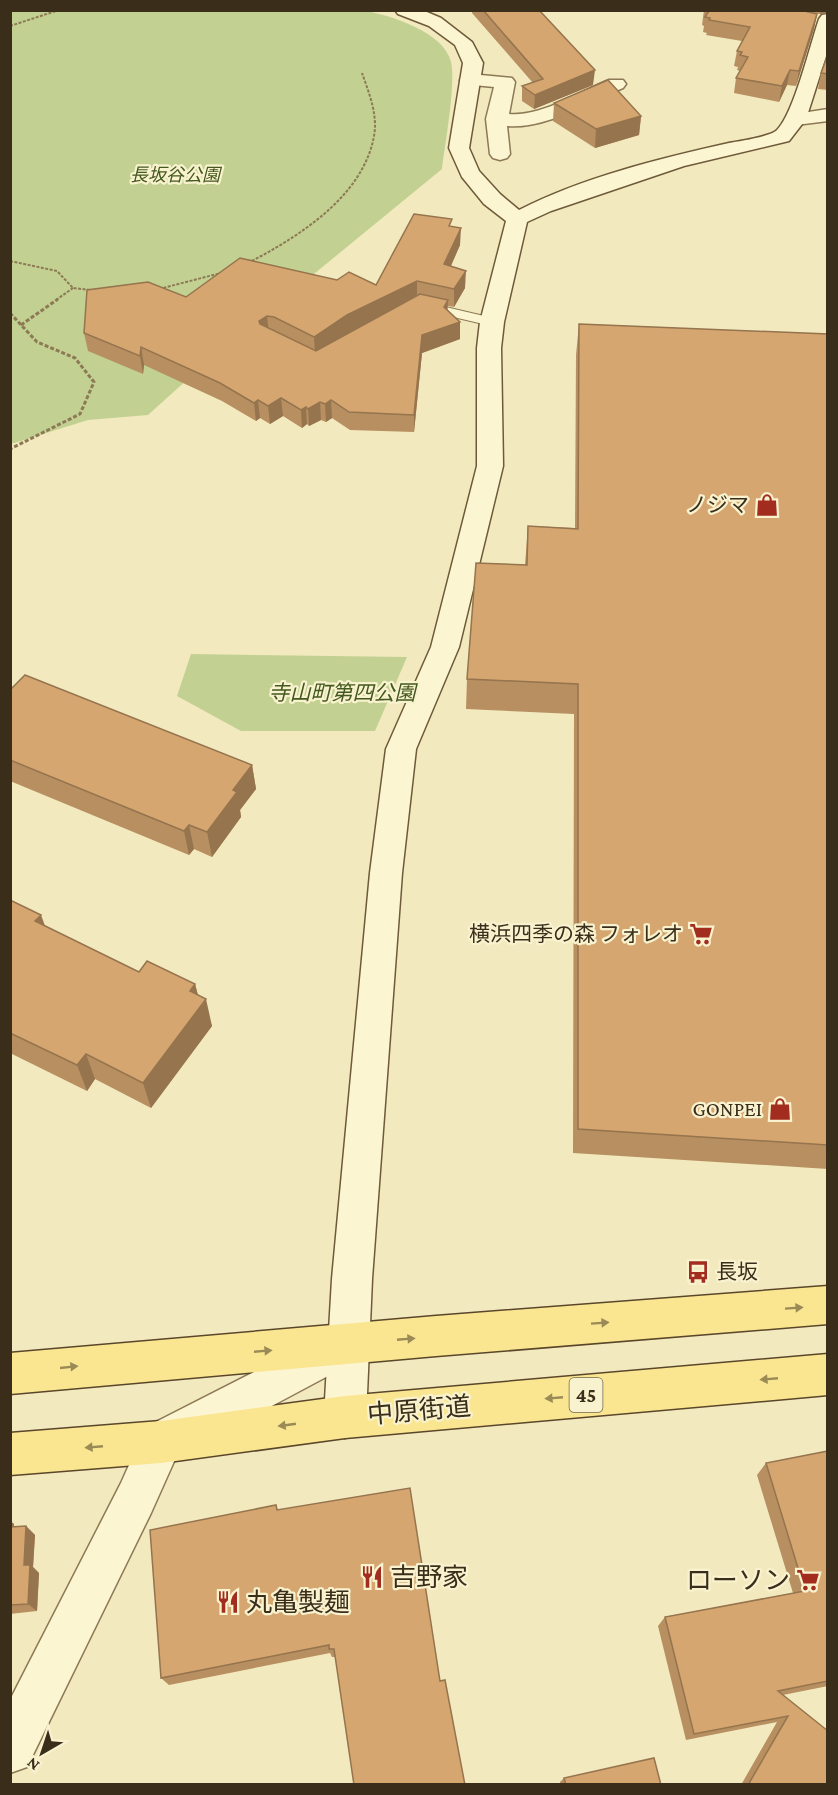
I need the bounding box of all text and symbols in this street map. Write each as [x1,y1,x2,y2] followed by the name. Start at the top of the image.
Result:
[130,165,223,185] park label: 長坂谷公園
[754,492,780,518] shop icon: ノジマ
[686,493,749,517] place label: ノジマ
[269,681,418,705] park label: 寺山町第四公園
[688,921,714,947] supermarket icon: 横浜四季の森 フォレオ
[469,922,683,946] place label: 横浜四季の森 フォレオ
[767,1096,793,1122] shop icon: GONPEI
[693,1097,762,1121] place label: GONPEI
[685,1259,711,1285] bus stop icon: 長坂
[716,1260,758,1284] place label: 長坂
[785,1303,804,1313] one-way arrow
[590,1318,609,1328] one-way arrow
[396,1334,415,1344] one-way arrow
[253,1346,272,1356] one-way arrow
[59,1363,78,1372] one-way arrow
[760,1374,779,1384] one-way arrow
[570,1378,602,1412] road number: 45
[366,1392,472,1429] street label: 中原街道
[545,1393,564,1403] one-way arrow
[278,1420,297,1429] one-way arrow
[84,1442,103,1452] one-way arrow
[390,1563,468,1592] place label: 吉野家
[359,1564,385,1590] restaurant icon: 吉野家
[686,1566,790,1595] place label: ローソン
[795,1567,821,1593] supermarket icon: ローソン
[246,1588,350,1617] place label: 丸亀製麺
[215,1589,241,1615] restaurant icon: 丸亀製麺
[12,1723,72,1783] north arrow
[23,1754,42,1774] text: N

